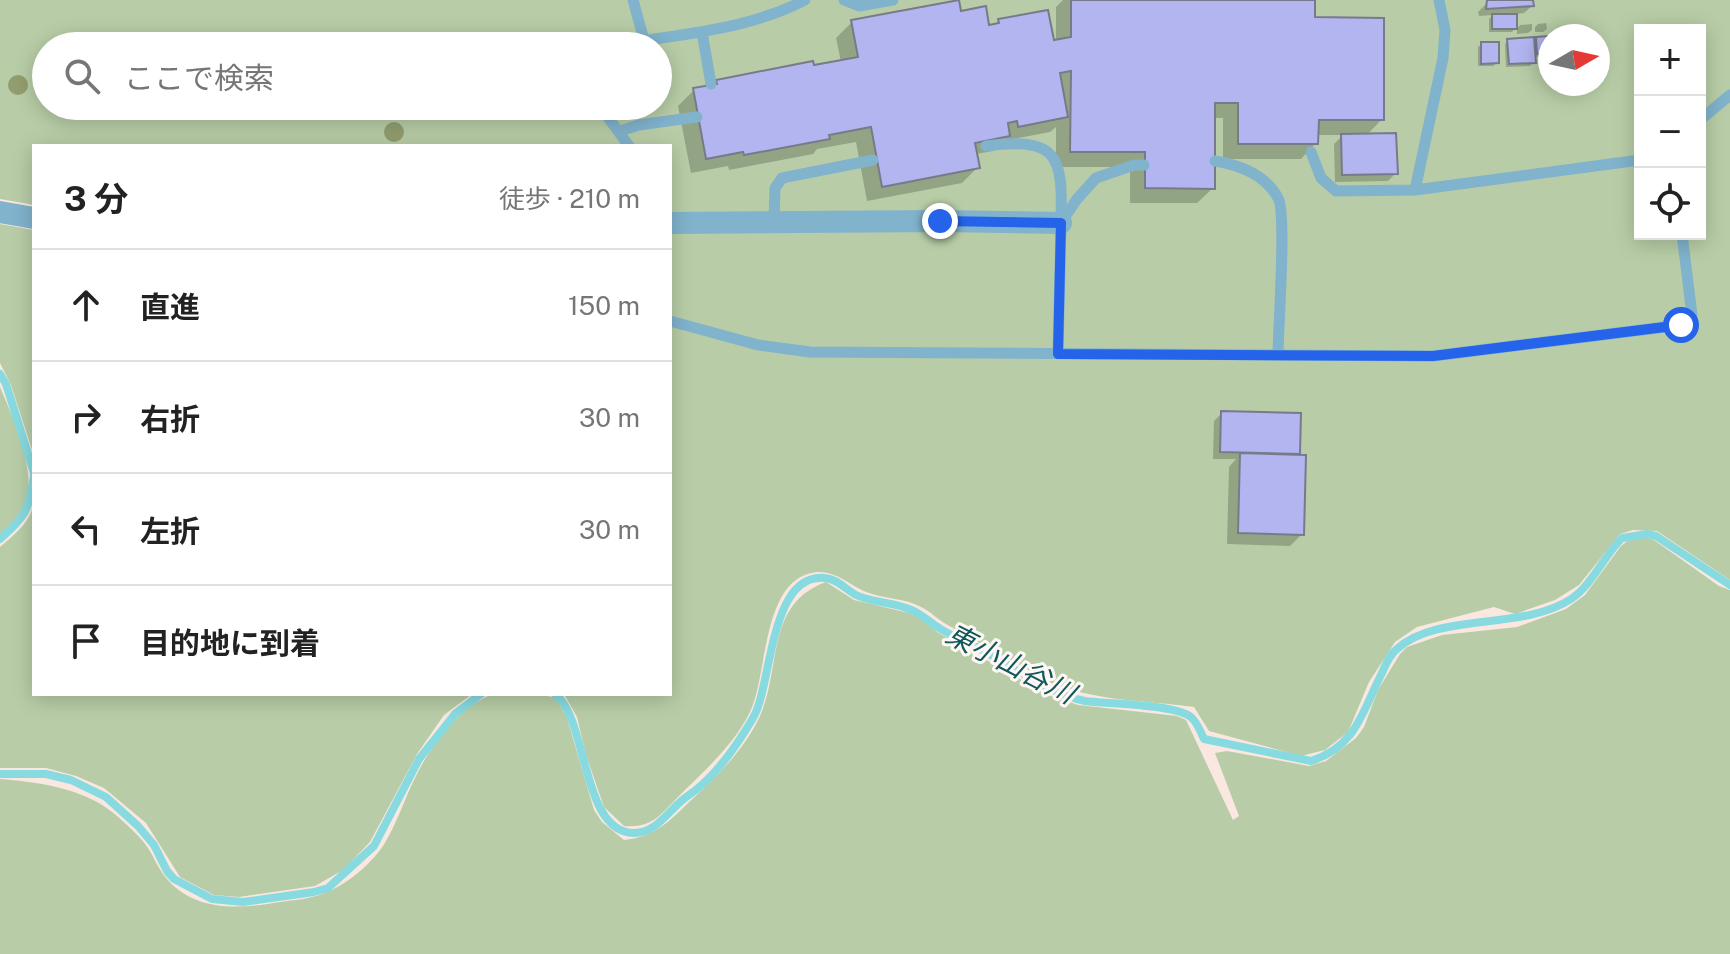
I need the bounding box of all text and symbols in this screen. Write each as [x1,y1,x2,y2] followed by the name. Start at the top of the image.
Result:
[1538,24,1610,96] north arrow
[1634,24,1706,240] map controls
[1634,24,1706,96] button: +
[32,32,672,120] search box
[60,54,104,98] icon: search
[124,60,274,96] text: ここで検索
[1634,96,1706,168] button: −
[1634,168,1706,240] button: locate
[64,179,128,219] text: 3 分
[499,183,640,214] text: 徒歩 · 210 m
[922,203,958,239] route end
[64,283,108,327] icon: ahead
[140,289,200,325] text: 直進
[568,290,640,321] text: 150 m
[1663,307,1699,343] route start
[64,395,108,439] icon: right
[140,401,200,437] text: 右折
[579,402,640,433] text: 30 m
[64,507,108,551] icon: left
[140,513,200,549] text: 左折
[579,514,640,545] text: 30 m
[941,617,1084,711] water label: 東小山谷川
[64,619,108,663] icon: arrive
[140,625,320,661] text: 目的地に到着

